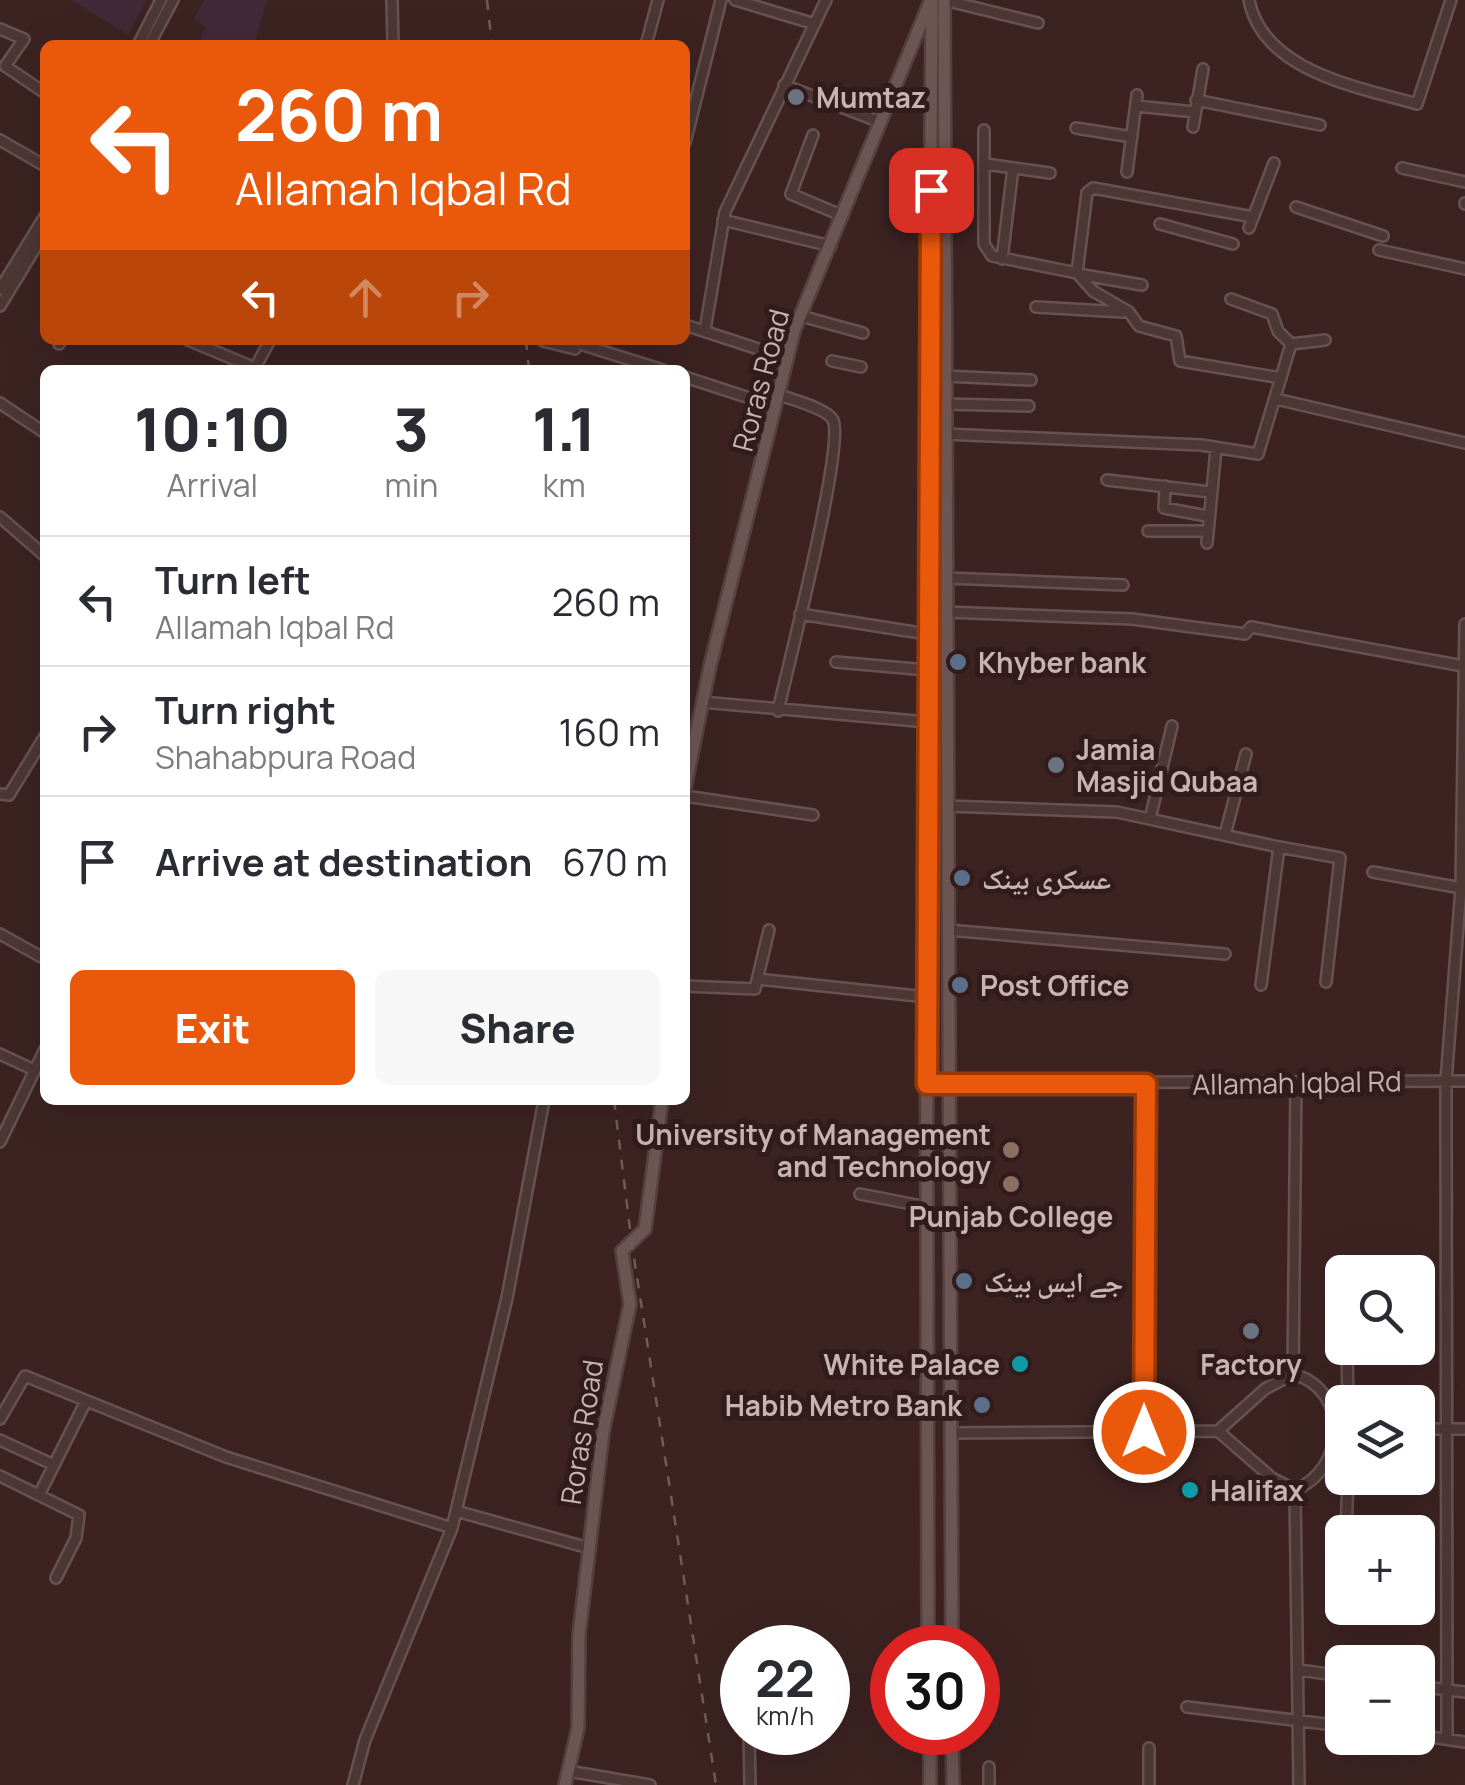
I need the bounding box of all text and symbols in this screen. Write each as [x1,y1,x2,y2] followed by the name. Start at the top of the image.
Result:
[235,66,443,162] text: 260 m
[816,78,926,116] place label: Mumtaz
[70,80,200,210] icon: left
[785,86,807,108] marker: Mumtaz
[889,148,974,233] pin
[235,157,572,219] text: Allamah Iqbal Rd
[904,163,959,218] icon: arrive
[233,270,288,325] icon: left
[338,270,393,325] icon: ahead
[443,270,498,325] icon: right
[723,305,797,455] street label: Roras Road
[134,387,291,469] text: 10:10
[394,387,429,469] text: 3
[532,387,596,469] text: 1.1
[167,463,258,507] text: Arrival
[385,463,438,507] text: min
[543,463,586,507] text: km
[155,553,311,605] text: Turn left
[70,574,125,629] icon: left
[552,575,660,627] text: 260 m
[155,605,394,649] text: Allamah Iqbal Rd
[978,643,1147,681] place label: Khyber bank
[947,651,969,673] marker: Khyber bank
[155,683,336,735] text: Turn right
[70,704,125,759] icon: right
[559,705,660,757] text: 160 m
[1076,730,1258,800] place label: Jamia Masjid Qubaa
[155,735,416,779] text: Shahabpura Road
[1045,754,1067,776] marker: Jamia Masjid Qubaa
[70,834,125,889] icon: arrive
[155,835,532,887] text: Arrive at destination
[562,835,668,887] text: 670 m
[982,859,1111,897] place label: عسکری بینک
[951,867,973,889] marker: عسکری بینک
[980,966,1129,1004] place label: Post Office
[70,970,355,1085] button: Exit
[375,970,660,1085] button: Share
[949,974,971,996] marker: Post Office
[1192,1061,1402,1103] street label: Allamah Iqbal Rd
[635,1115,991,1185] place label: University of Management and Technology
[1000,1139,1022,1161] marker: University of Management and Technology
[1000,1173,1022,1195] marker: Punjab College
[909,1197,1113,1235] place label: Punjab College
[1325,1255,1435,1755] map controls
[1325,1255,1435,1365] button: search
[984,1262,1123,1300] place label: جے ایس بینک
[953,1270,975,1292] marker: جے ایس بینک
[1240,1320,1262,1342] marker: Factory
[823,1345,1000,1383] place label: White Palace
[1200,1345,1302,1383] place label: Factory
[1009,1353,1031,1375] marker: White Palace
[551,1357,611,1507] street label: Roras Road
[1092,1380,1196,1484] position arrow
[1325,1385,1435,1495] button: layers
[725,1386,963,1424] place label: Habib Metro Bank
[971,1394,993,1416] marker: Habib Metro Bank
[1210,1471,1304,1509] place label: Halifax
[1179,1479,1201,1501] marker: Halifax
[1325,1515,1435,1625] button: +
[870,1625,1000,1755] speed limit sign: 30
[755,1644,815,1712] text: 22
[1325,1645,1435,1755] button: −
[756,1698,814,1733] text: km/h

